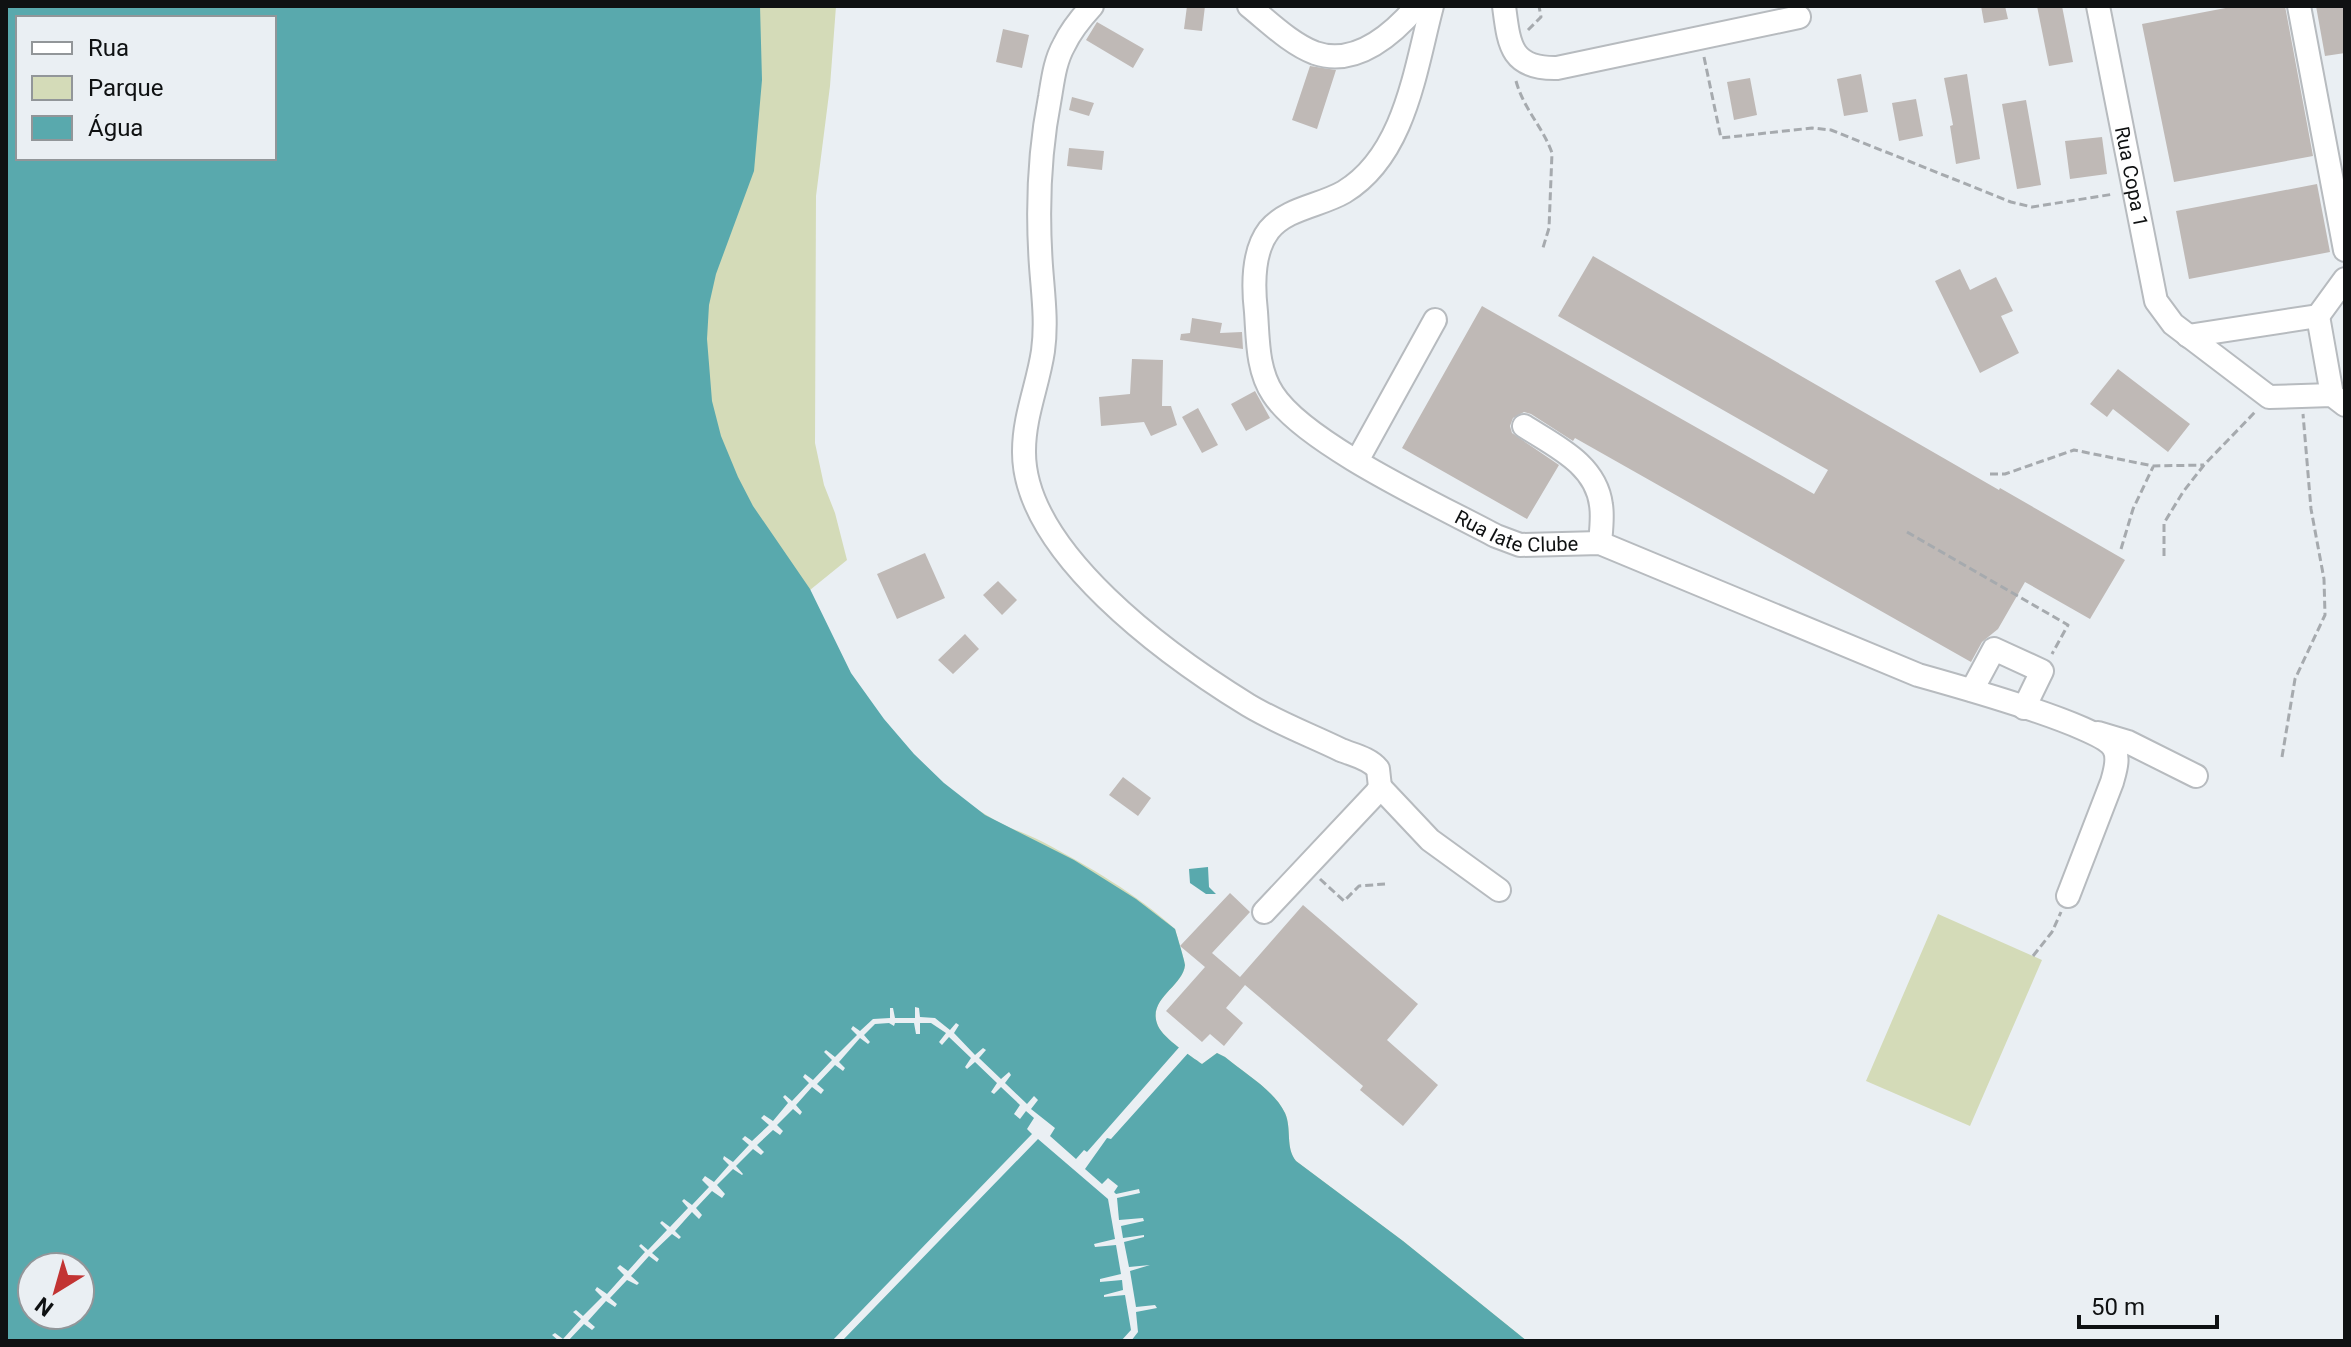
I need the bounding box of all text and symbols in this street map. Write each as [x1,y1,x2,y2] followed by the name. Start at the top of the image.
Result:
[16,16,276,160] legend
[88,34,129,62] text: Rua
[88,74,164,102] text: Parque
[88,114,143,142] text: Água
[2110,124,2153,229] street label: Rua Copa 1
[1451,505,1578,557] street label: Rua Iate Clube
[16,1251,96,1331] north arrow
[2079,1279,2217,1329] scale bar
[31,1292,58,1321] text: N
[2091,1293,2145,1321] text: 50 m

